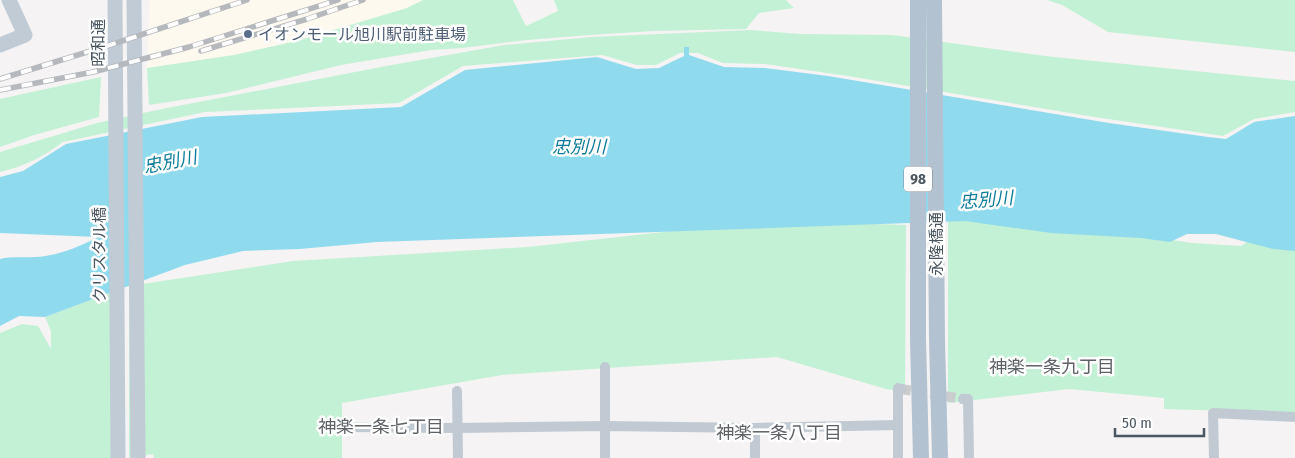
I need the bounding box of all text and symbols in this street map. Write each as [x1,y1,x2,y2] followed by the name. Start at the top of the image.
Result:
[89,19,108,67] street label: 昭和通
[258,25,466,44] place label: イオンモール旭川駅前駐車場
[242,28,254,40] marker: イオンモール旭川駅前駐車場
[552,136,608,158] water label: 忠別川
[141,146,201,178] water label: 忠別川
[904,166,932,192] road number: 98
[958,187,1016,213] water label: 忠別川
[90,207,109,303] street label: クリスタル橋
[927,212,946,276] street label: 永隆橋通
[989,356,1115,378] district label: 神楽一条九丁目
[1115,406,1204,438] scale bar
[1122,414,1152,432] text: 50 m
[318,416,444,438] district label: 神楽一条七丁目
[716,422,842,444] district label: 神楽一条八丁目

